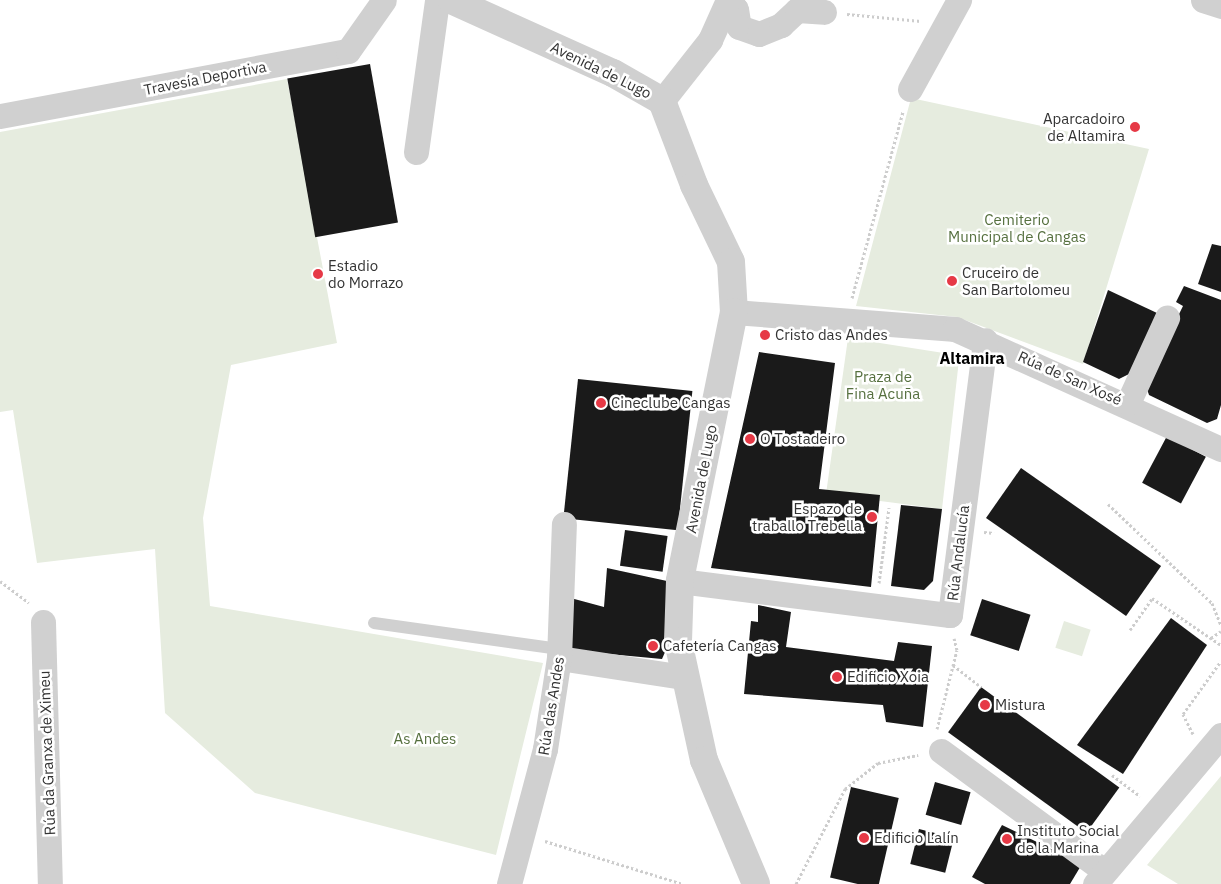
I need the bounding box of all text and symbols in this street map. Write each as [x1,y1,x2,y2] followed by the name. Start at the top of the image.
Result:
[548,38,654,102] street label: Avenida de Lugo
[142,57,268,99] street label: Travesía Deportiva
[1043,109,1125,144] place label: Aparcadoiro de Altamira
[1129,121,1141,133] marker: Aparcadoiro de Altamira
[948,210,1086,245] park label: Cemiterio Municipal de Cangas
[328,256,403,291] place label: Estadio do Morrazo
[962,263,1070,298] place label: Cruceiro de San Bartolomeu
[312,268,324,280] marker: Estadio do Morrazo
[946,275,958,287] marker: Cruceiro de San Bartolomeu
[775,326,888,344] place label: Cristo das Andes
[759,329,771,341] marker: Cristo das Andes
[1015,347,1125,409] street label: Rúa de San Xosé
[939,348,1005,368] district label: Altamira
[846,367,920,402] park label: Praza de Fina Acuña
[611,394,730,412] place label: Cineclube Cangas
[595,397,607,409] marker: Cineclube Cangas
[682,423,720,535] street label: Avenida de Lugo
[760,430,845,448] place label: O Tostadeiro
[744,433,756,445] marker: O Tostadeiro
[752,499,862,534] place label: Espazo de traballo Trebella
[943,504,973,602] street label: Rúa Andalucía
[866,511,878,523] marker: Espazo de traballo Trebella
[663,637,777,655] place label: Cafetería Cangas
[647,640,659,652] marker: Cafetería Cangas
[534,655,568,757] street label: Rúa das Andes
[847,668,929,686] place label: Edificio Xoia
[35,670,59,836] street label: Rúa da Granxa de Ximeu
[831,671,843,683] marker: Edificio Xoia
[995,696,1045,714] place label: Mistura
[979,699,991,711] marker: Mistura
[394,730,456,748] park label: As Andes
[1017,821,1119,856] place label: Instituto Social de la Marina
[874,829,959,847] place label: Edificio Lalín
[858,832,870,844] marker: Edificio Lalín
[1001,833,1013,845] marker: Instituto Social de la Marina

